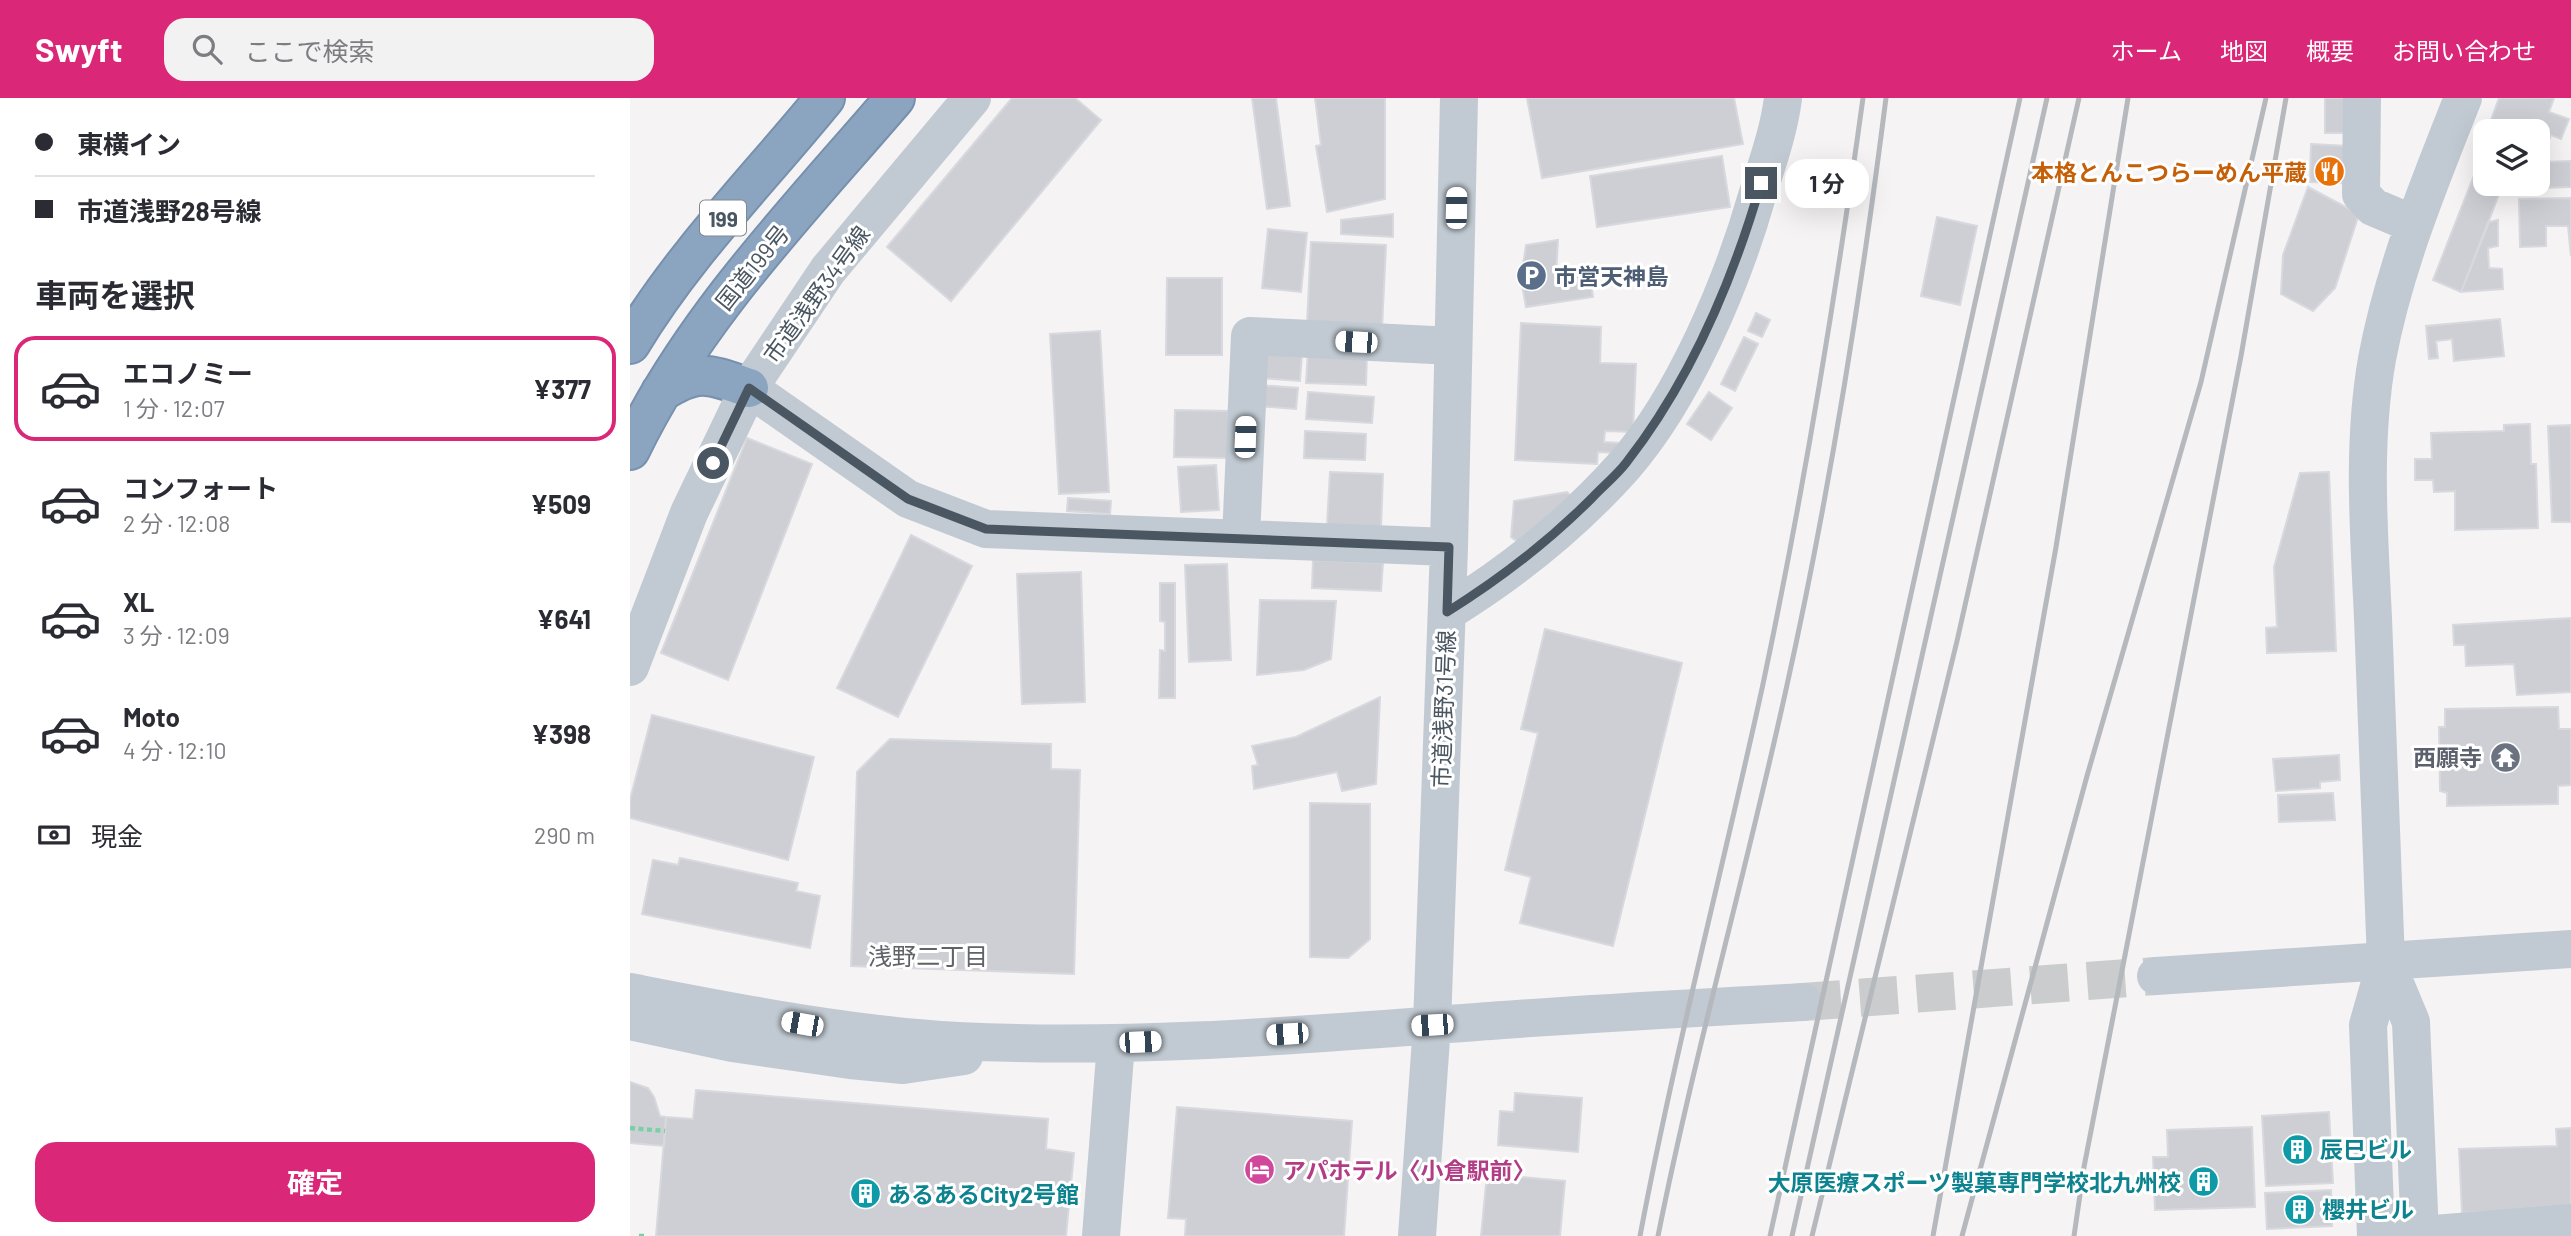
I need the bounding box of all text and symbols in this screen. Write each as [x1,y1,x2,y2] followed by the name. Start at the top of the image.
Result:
[164,18,654,81] search box
[35,29,122,69] text: Swyft
[188,30,226,68] icon: search
[244,35,374,66] text: ここで検索
[2111,36,2182,65] text: ホーム
[2220,36,2268,65] text: 地図
[2306,36,2354,65] text: 概要
[2392,36,2536,65] text: お問い合わせ
[2473,119,2550,196] map controls
[2473,119,2550,196] button: layers
[77,128,181,159] text: 東横イン
[2313,155,2347,189] restaurant icon: 本格とんこつらーめん平蔵
[1786,158,1870,208] callout: 1 分
[2031,158,2307,186] place label: 本格とんこつらーめん平蔵
[1745,167,1777,199] route end
[1809,169,1845,197] text: 1 分
[1446,187,1467,229] car
[77,195,262,226] text: 市道浅野28号線
[700,200,746,236] road number: 199
[709,219,795,315] street label: 国道199号
[757,220,875,368] street label: 市道浅野34号線
[1514,259,1548,293] parking icon: 市営天神島
[1554,262,1669,290] place label: 市営天神島
[35,275,195,313] text: 車両を選択
[1335,330,1378,354] car
[39,357,102,420] icon: car
[123,357,253,388] text: エコノミー
[533,373,591,404] text: ¥377
[123,394,225,422] text: 1 分 · 12:07
[1234,416,1257,458] car
[697,447,729,479] route start
[39,472,102,535] icon: car
[123,472,278,503] text: コンフォート
[531,488,591,519] text: ¥509
[123,509,230,537] text: 2 分 · 12:08
[123,586,154,617] text: XL
[39,587,102,650] icon: car
[537,603,591,634] text: ¥641
[123,621,230,649] text: 3 分 · 12:09
[1426,630,1460,788] street label: 市道浅野31号線
[123,701,180,732] text: Moto
[39,702,102,765] icon: car
[531,718,591,749] text: ¥398
[123,736,227,764] text: 4 分 · 12:10
[2488,740,2522,774] temple icon: 西願寺
[2413,743,2482,771] place label: 西願寺
[35,816,73,854] icon: cash
[91,820,143,851] text: 現金
[534,821,595,849] text: 290 m
[868,941,988,970] district label: 浅野二丁目
[780,1010,825,1038] car
[1411,1013,1454,1037] car
[1266,1022,1309,1046] car
[1119,1031,1162,1053] car
[2280,1132,2314,1166] building icon: 辰巳ビル
[2320,1135,2412,1163] place label: 辰巳ビル
[35,1142,595,1222] button: 確定
[1243,1153,1277,1187] hotel icon: アパホテル〈小倉駅前〉
[1283,1156,1536,1184] place label: アパホテル〈小倉駅前〉
[2187,1165,2221,1199] building icon: 大原医療スポーツ製菓専門学校北九州校
[1767,1168,2181,1196] place label: 大原医療スポーツ製菓専門学校北九州校
[848,1177,882,1211] building icon: あるあるCity2号館
[888,1180,1079,1208] place label: あるあるCity2号館
[2282,1192,2316,1226] building icon: 櫻井ビル
[2322,1195,2414,1223] place label: 櫻井ビル

